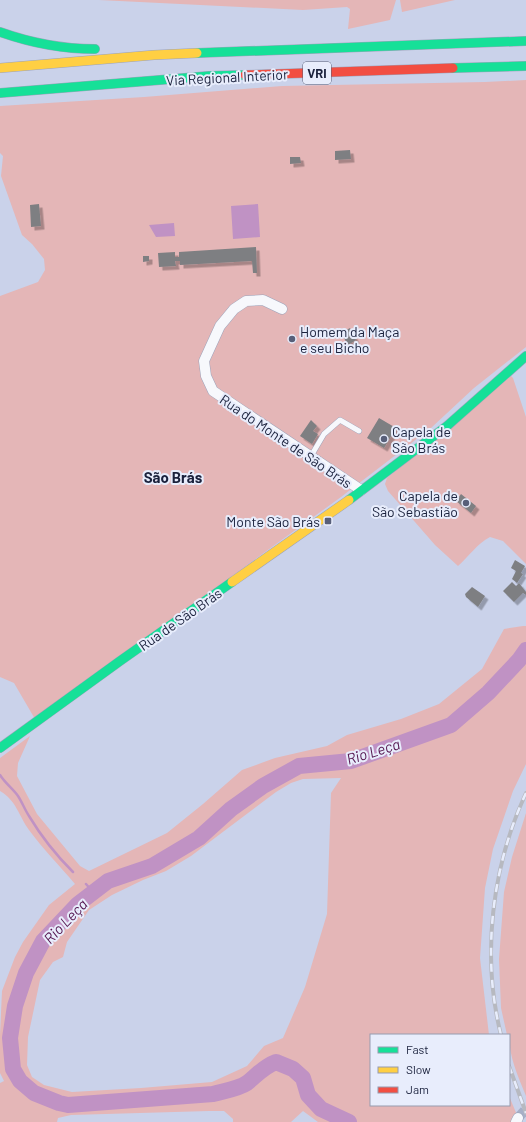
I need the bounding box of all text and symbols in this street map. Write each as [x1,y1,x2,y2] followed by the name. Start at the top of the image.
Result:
[303,62,331,84] road number: VRI
[166,65,288,89] street label: Via Regional Interior
[300,323,399,356] place label: Homem da Maça e seu Bicho
[287,334,297,344] marker: Homem da Maça e seu Bicho
[217,390,356,492] street label: Rua do Monte de São Brás
[392,423,451,456] place label: Capela de São Brás
[379,434,389,444] marker: Capela de São Brás
[144,468,203,486] district label: São Brás
[372,487,458,520] place label: Capela de São Sebastião
[461,498,471,508] marker: Capela de São Sebastião
[226,513,320,530] place label: Monte São Brás
[323,516,333,526] marker: Monte São Brás
[135,584,225,654] street label: Rua de São Brás
[344,734,402,768] water label: Rio Leça
[39,895,91,947] water label: Rio Leça
[370,1034,510,1106] legend
[406,1042,429,1056] text: Fast
[406,1062,431,1076] text: Slow
[406,1082,429,1096] text: Jam

